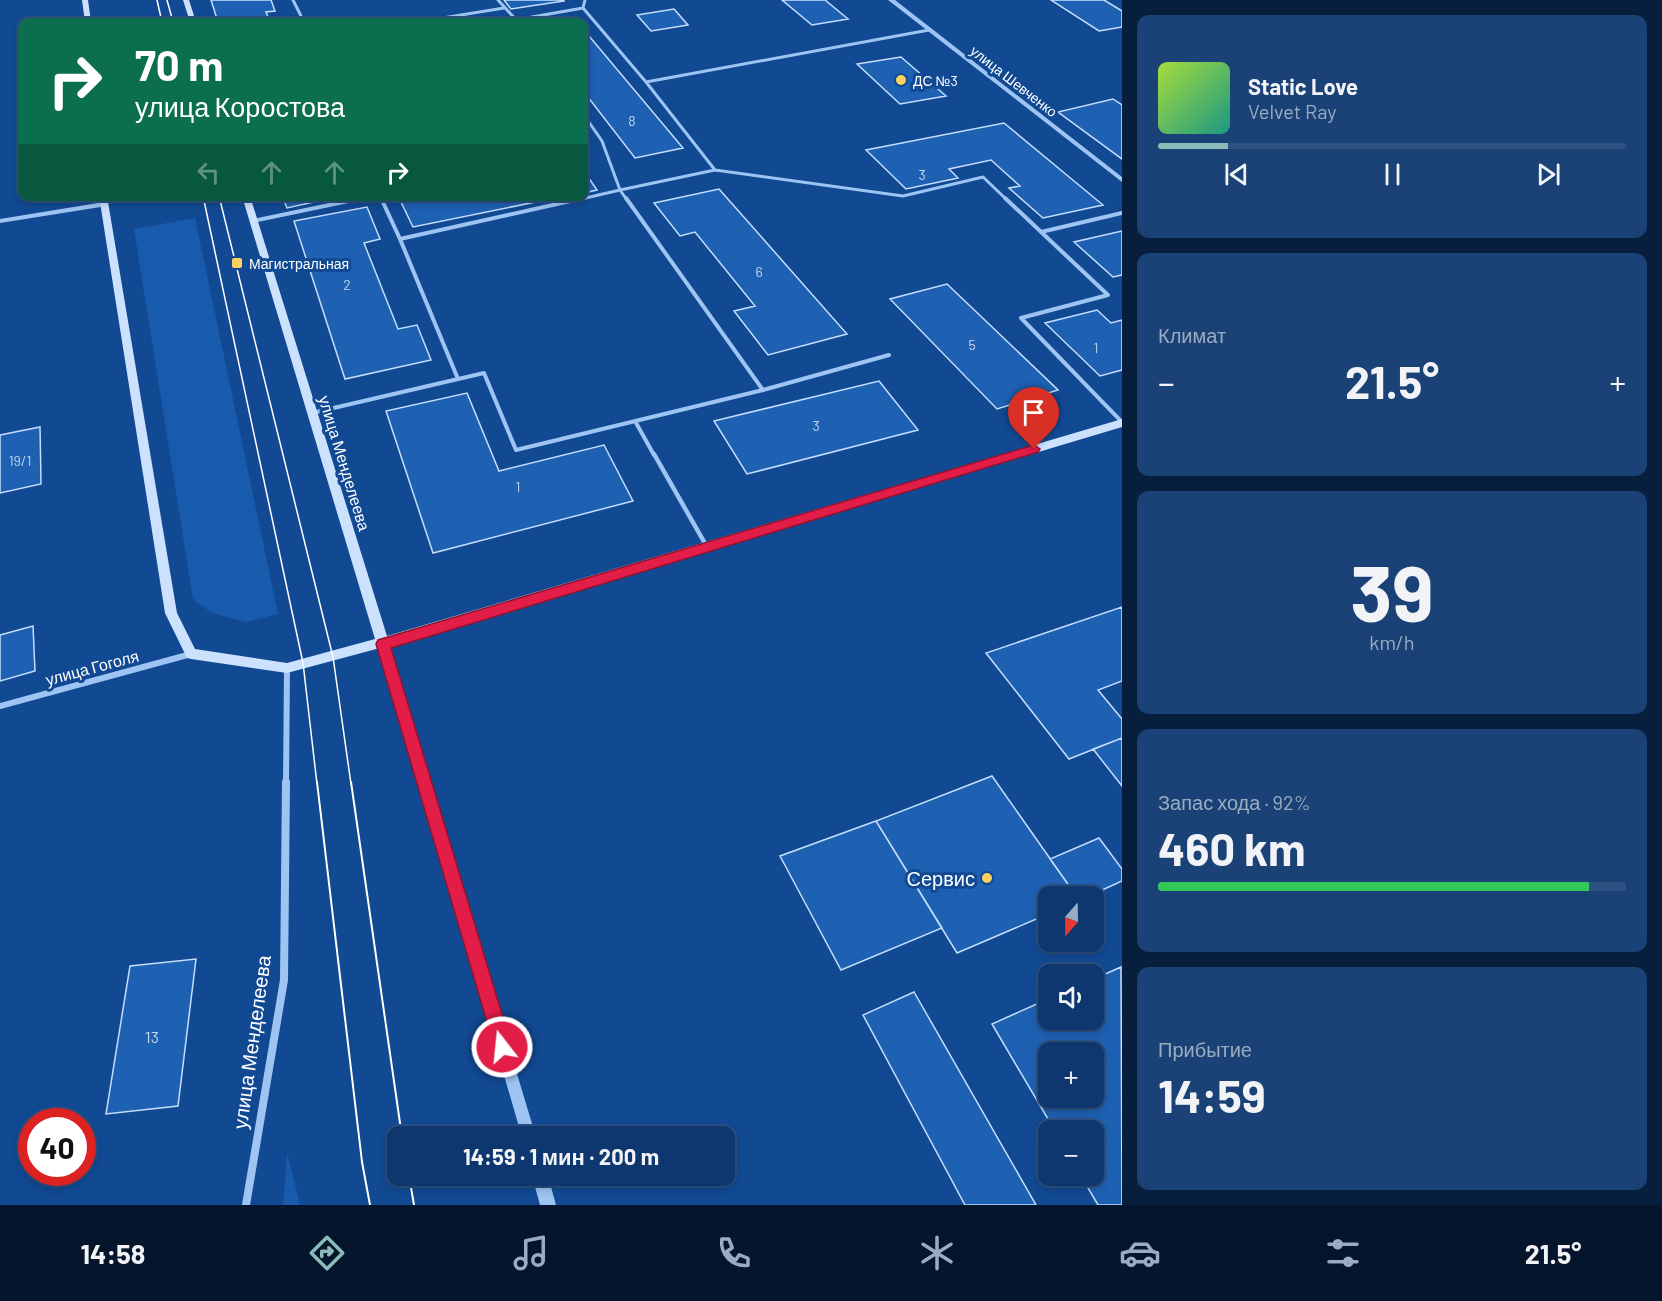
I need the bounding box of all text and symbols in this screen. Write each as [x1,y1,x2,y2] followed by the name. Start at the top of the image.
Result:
[135,39,223,89] text: 70 m
[36,42,114,120] icon: right
[967,42,1061,120] street label: улица Шевченко
[913,72,958,89] place label: ДС №3
[894,73,908,87] marker: ДС №3
[1248,73,1358,99] text: Static Love
[135,90,345,122] text: улица Коростова
[1248,99,1337,123] text: Velvet Ray
[628,112,636,129] house number: 8
[192,156,225,189] icon: left
[255,156,288,189] icon: ahead
[318,156,351,189] icon: ahead
[381,156,414,189] icon: right
[1220,158,1253,191] icon: previous
[1376,158,1409,191] icon: pause
[1532,158,1565,191] icon: next
[918,166,926,183] house number: 3
[249,255,349,272] place label: Магистральная
[230,256,244,270] marker: Магистральная
[755,263,763,280] house number: 6
[343,276,351,293] house number: 2
[1158,323,1226,347] text: Климат
[968,336,976,353] house number: 5
[1094,339,1098,356] house number: 1
[1345,354,1439,408] text: 21.5°
[1158,362,1175,402] text: −
[1610,362,1626,402] text: +
[1008,387,1059,449] pin
[315,393,375,533] street label: улица Менделеева
[1017,396,1050,429] icon: arrive
[812,417,820,434] house number: 3
[9,452,31,469] house number: 19/1
[516,478,520,495] house number: 1
[1350,544,1434,638] text: 39
[1369,630,1415,654] text: km/h
[43,645,141,689] street label: улица Гоголя
[1158,790,1311,814] text: Запас хода · 92%
[1158,821,1306,875] text: 460 km
[907,866,975,890] place label: Сервис
[980,871,994,885] marker: Сервис
[1038,886,1104,952] north arrow
[1038,886,1104,1186] map controls
[227,953,275,1131] street label: улица Менделеева
[1038,964,1104,1030] button: sound
[470,1015,534,1079] position arrow
[145,1027,159,1046] house number: 13
[1158,1037,1252,1061] text: Прибытие
[1038,1042,1104,1108] button: +
[1158,1068,1266,1122] text: 14:59
[18,1108,96,1186] speed limit sign: 40
[1038,1120,1104,1186] button: −
[463,1143,659,1169] text: 14:59 · 1 мин · 200 m
[306,1232,348,1274] icon: directions
[510,1232,552,1274] icon: music
[713,1232,755,1274] icon: phone
[916,1232,958,1274] icon: climate
[1119,1232,1161,1274] icon: car
[1322,1232,1364,1274] icon: filters
[81,1237,145,1269] text: 14:58
[1525,1237,1581,1269] text: 21.5°

